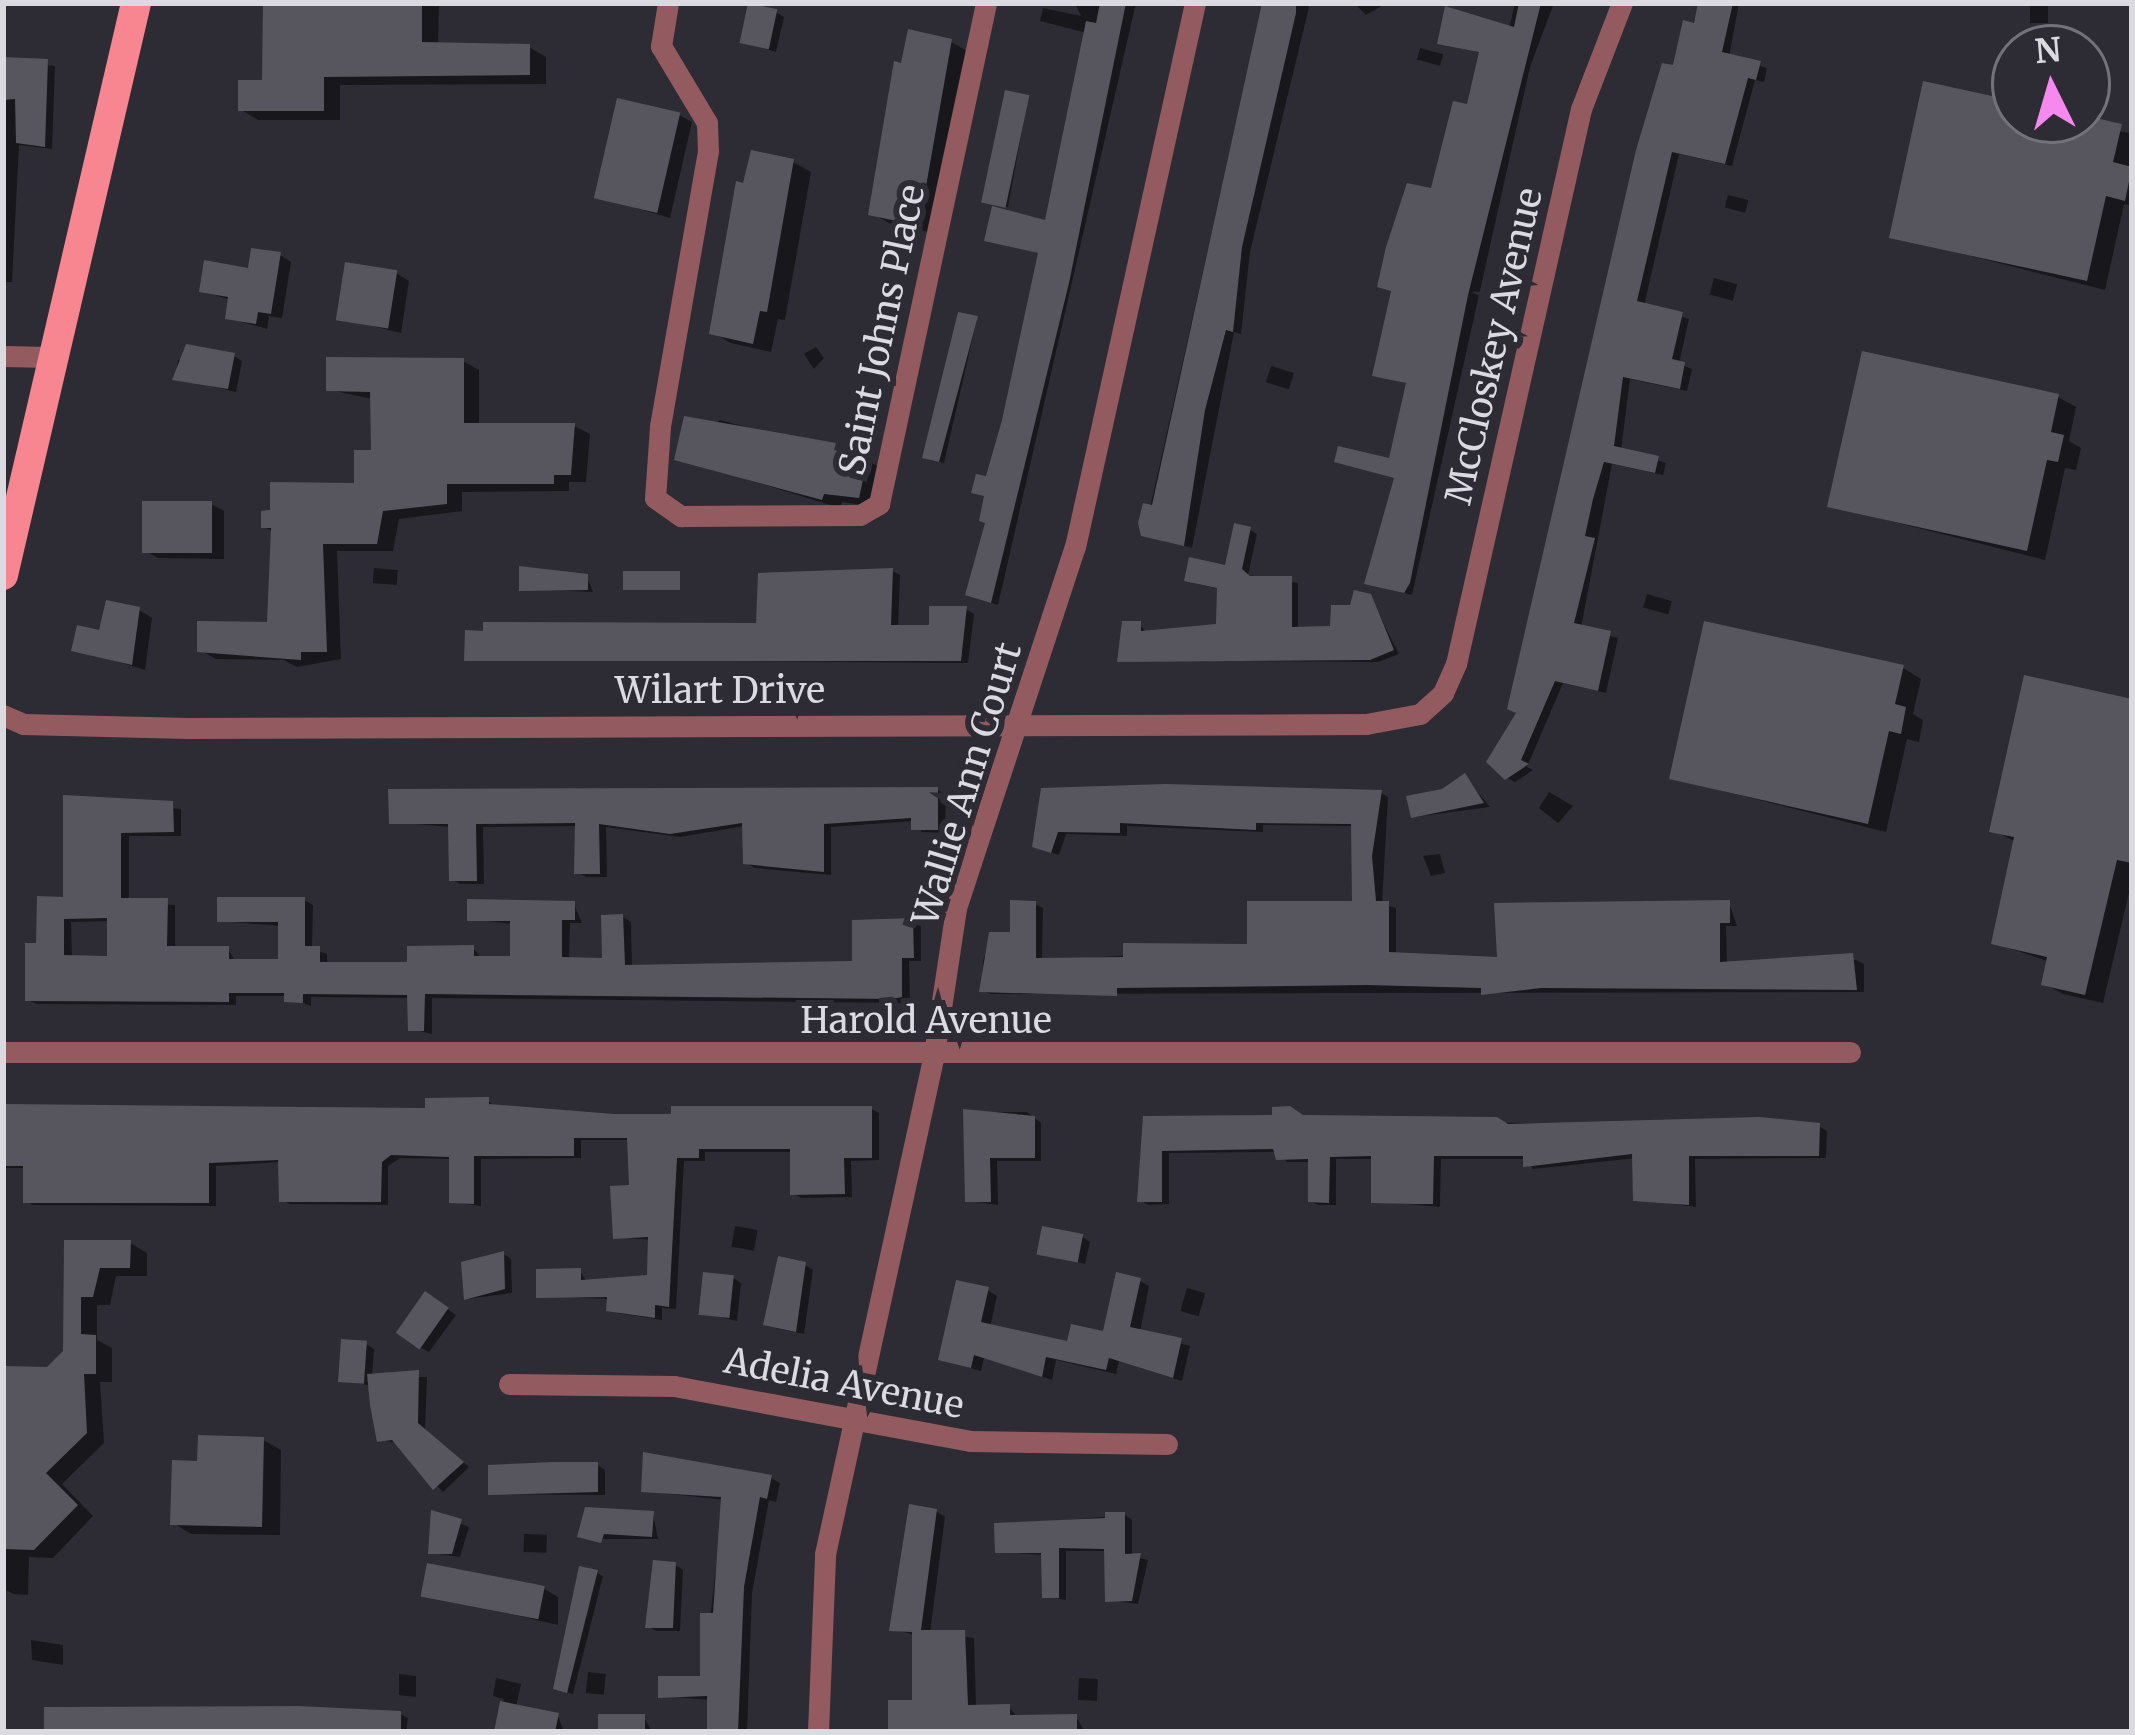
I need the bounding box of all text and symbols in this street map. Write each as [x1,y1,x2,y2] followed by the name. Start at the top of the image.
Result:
[1991,24,2111,144] north arrow
[2033,29,2063,72] text: N
[830,181,934,479] street label: Saint Johns Place
[1437,184,1551,508] street label: McCloskey Avenue
[903,637,1031,931] street label: Wallie Ann Court
[615,669,825,713] street label: Wilart Drive
[800,999,1052,1043] street label: Harold Avenue
[721,1339,967,1427] street label: Adelia Avenue

